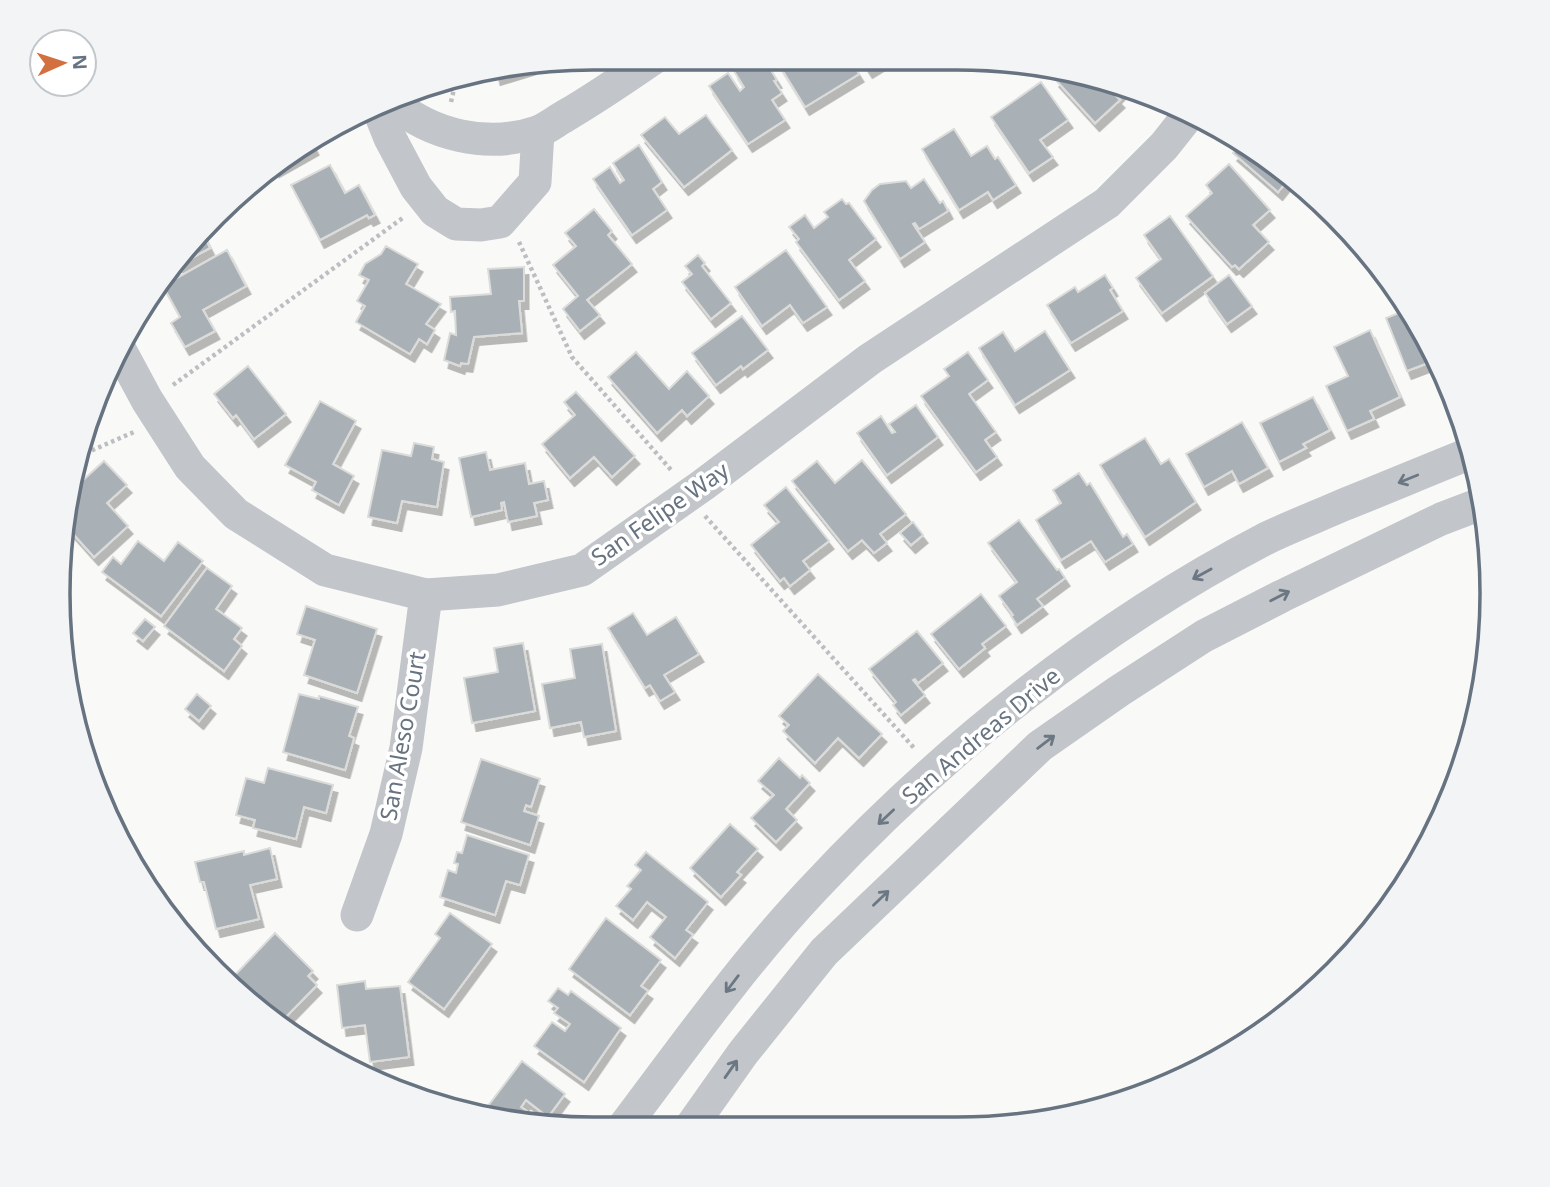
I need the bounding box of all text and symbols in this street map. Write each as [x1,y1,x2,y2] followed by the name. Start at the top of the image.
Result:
[28,28,98,98] north arrow
[67,54,93,71] text: N
[584,454,735,573] street label: San Felipe Way
[1398,473,1419,486] one-way arrow
[1192,567,1212,581] one-way arrow
[1270,589,1290,603] one-way arrow
[371,649,433,823] street label: San Aleso Court
[894,659,1066,811] street label: San Andreas Drive
[1036,735,1055,749] one-way arrow
[878,808,895,825] one-way arrow
[871,890,889,907] one-way arrow
[725,974,740,993] one-way arrow
[724,1060,738,1079] one-way arrow

